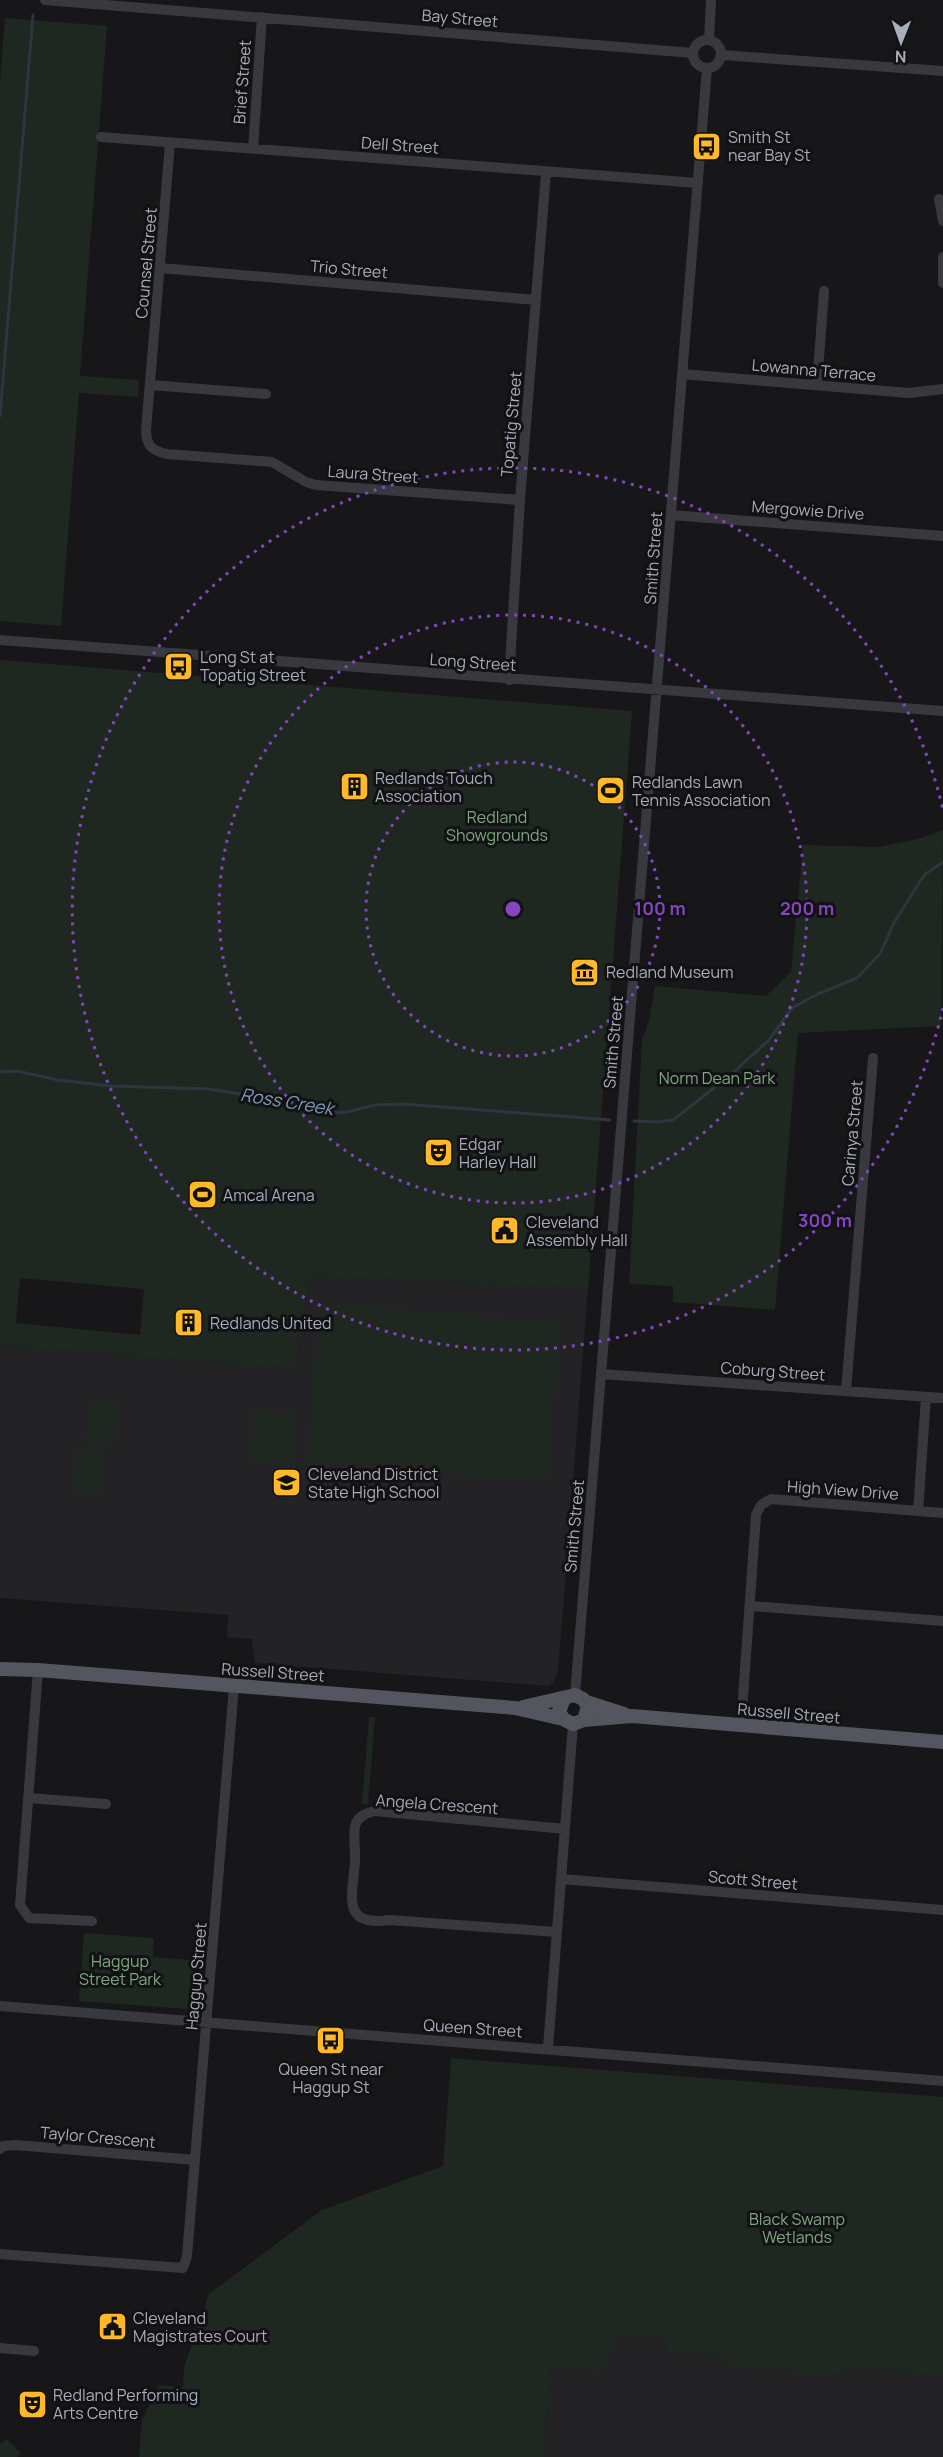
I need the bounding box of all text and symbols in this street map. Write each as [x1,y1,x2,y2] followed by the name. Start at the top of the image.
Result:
[421,4,499,32] street label: Bay Street
[871,12,931,72] north arrow
[228,39,256,125] street label: Brief Street
[895,46,907,68] text: N
[728,126,811,166] place label: Smith St near Bay St
[691,130,723,162] bus stop icon: Smith St near Bay St
[360,131,440,159] street label: Dell Street
[130,206,162,320] street label: Counsel Street
[309,255,389,283] street label: Trio Street
[751,354,877,386] street label: Lowanna Terrace
[495,370,527,478] street label: Topatig Street
[327,460,419,488] street label: Laura Street
[751,495,865,525] street label: Mergowie Drive
[639,511,667,605] street label: Smith Street
[200,646,306,686] place label: Long St at Topatig Street
[429,648,517,676] street label: Long Street
[163,650,195,682] bus stop icon: Long St at Topatig Street
[375,767,493,807] place label: Redlands Touch Association
[338,771,370,803] building icon: Redlands Touch Association
[632,771,770,811] place label: Redlands Lawn Tennis Association
[595,775,627,807] sports icon: Redlands Lawn Tennis Association
[446,806,548,846] park label: Redland Showgrounds
[634,896,686,920] text: 100 m
[780,896,834,920] text: 200 m
[503,899,523,919] centre of rings
[569,956,601,988] museum icon: Redland Museum
[606,961,733,983] place label: Redland Museum
[598,995,628,1089] street label: Smith Street
[659,1067,776,1089] park label: Norm Dean Park
[836,1079,868,1187] street label: Carinya Street
[239,1082,338,1121] water label: Ross Creek
[459,1133,537,1173] place label: Edgar Harley Hall
[422,1137,454,1169] theatre icon: Edgar Harley Hall
[186,1179,218,1211] sports icon: Amcal Arena
[223,1184,315,1206] place label: Amcal Arena
[798,1208,852,1232] text: 300 m
[526,1211,628,1251] place label: Cleveland Assembly Hall
[489,1215,521,1247] public building icon: Cleveland Assembly Hall
[173,1307,205,1339] building icon: Redlands United
[210,1312,331,1334] place label: Redlands United
[720,1356,826,1386] street label: Coburg Street
[308,1463,440,1503] place label: Cleveland District State High School
[271,1467,303,1499] school or university icon: Cleveland District State High School
[786,1475,900,1505] street label: High View Drive
[559,1479,589,1573] street label: Smith Street
[221,1657,325,1687] street label: Russell Street
[737,1698,841,1728] street label: Russell Street
[375,1789,499,1819] street label: Angela Crescent
[707,1865,799,1895] street label: Scott Street
[180,1921,212,2031] street label: Haggup Street
[79,1950,162,1990] park label: Haggup Street Park
[423,2014,523,2042] street label: Queen Street
[315,2025,347,2057] bus stop icon: Queen St near Haggup St
[278,2058,384,2098] place label: Queen St near Haggup St
[39,2121,157,2153] street label: Taylor Crescent
[749,2208,845,2248] park label: Black Swamp Wetlands
[133,2307,267,2347] place label: Cleveland Magistrates Court
[96,2311,128,2343] public building icon: Cleveland Magistrates Court
[53,2384,198,2424] place label: Redland Performing Arts Centre
[16,2388,48,2420] theatre icon: Redland Performing Arts Centre

